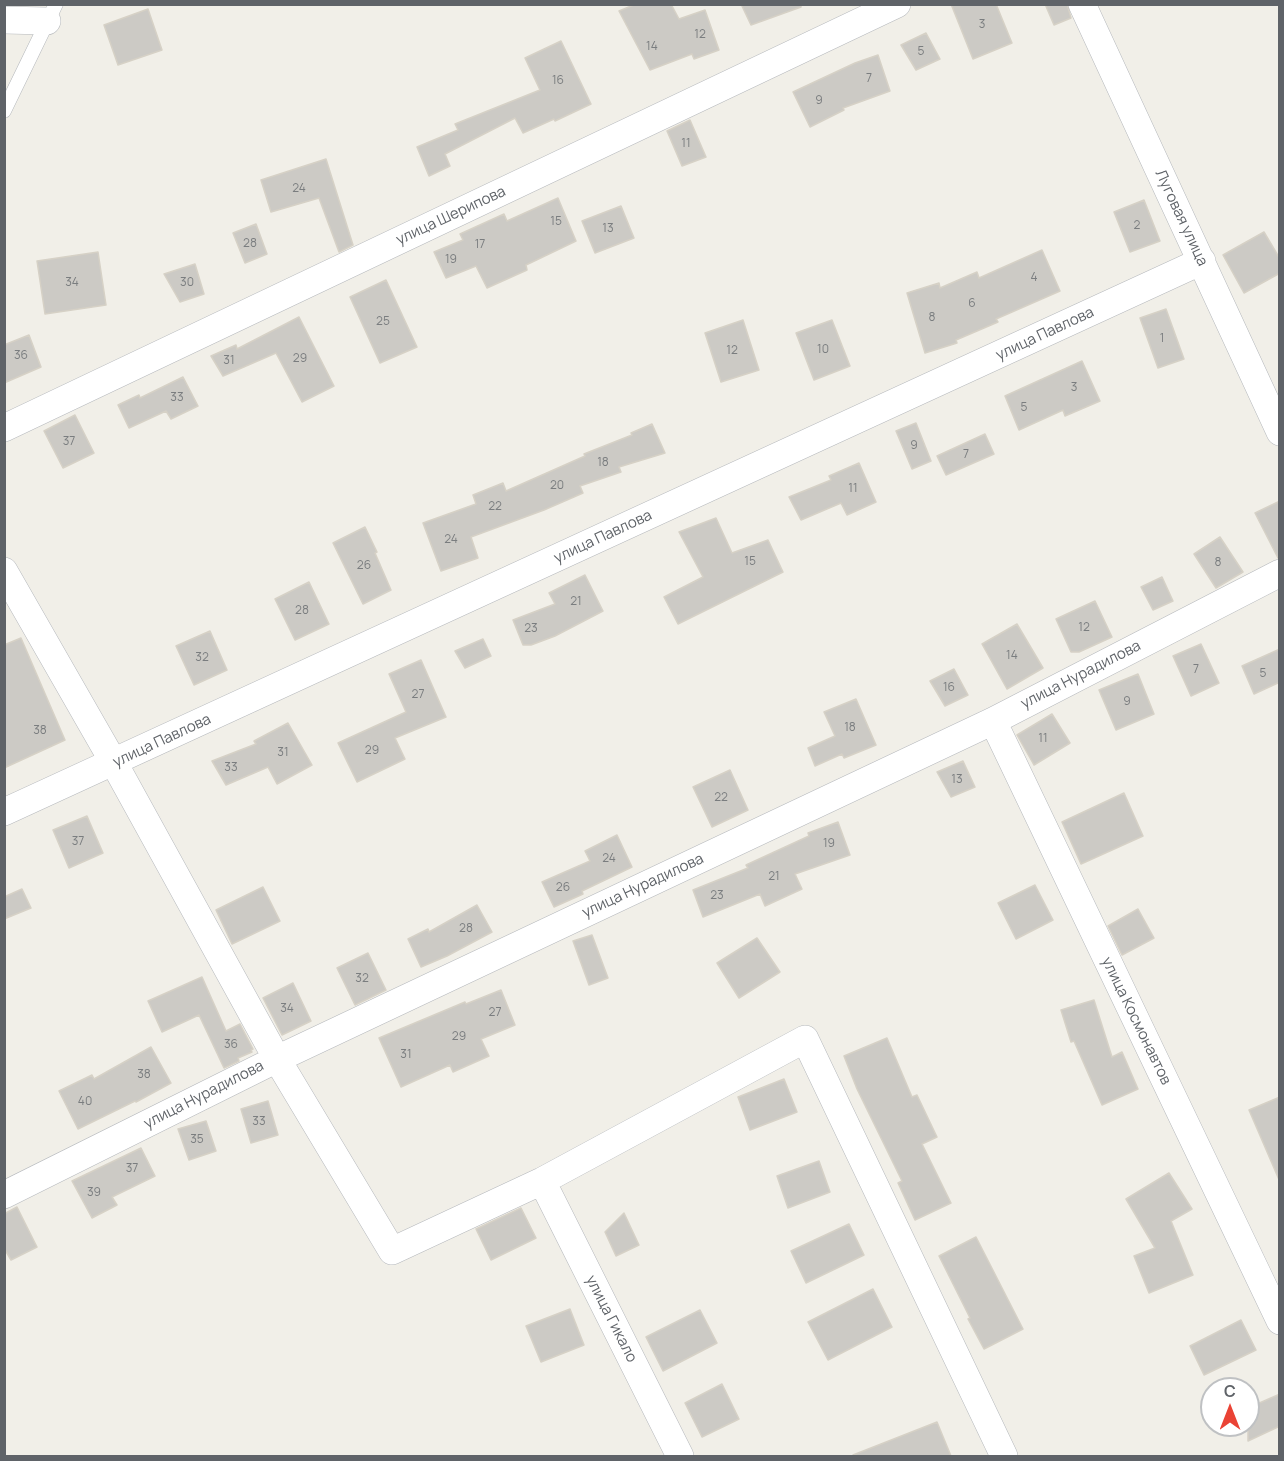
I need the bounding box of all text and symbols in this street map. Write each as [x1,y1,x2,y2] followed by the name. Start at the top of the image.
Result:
[979,18,985,32] house number: 3
[694,28,706,42] house number: 12
[646,40,658,54] house number: 14
[918,45,924,59] house number: 5
[866,72,872,86] house number: 7
[552,74,564,88] house number: 16
[815,94,823,108] house number: 9
[681,137,691,151] house number: 11
[1151,167,1211,269] street label: Луговая улица
[292,182,306,196] house number: 24
[393,183,509,249] street label: улица Шерипова
[550,215,562,229] house number: 15
[1134,219,1140,233] house number: 2
[602,222,614,236] house number: 13
[243,237,257,251] house number: 28
[475,238,485,252] house number: 17
[445,253,457,267] house number: 19
[1030,271,1038,285] house number: 4
[65,276,79,290] house number: 34
[180,276,194,290] house number: 30
[968,297,976,311] house number: 6
[993,303,1097,365] street label: улица Павлова
[929,311,935,325] house number: 8
[376,315,390,329] house number: 25
[1160,332,1164,346] house number: 1
[817,343,829,357] house number: 10
[726,344,738,358] house number: 12
[14,349,28,363] house number: 36
[293,352,307,366] house number: 29
[223,354,235,368] house number: 31
[1071,381,1077,395] house number: 3
[170,391,184,405] house number: 33
[1021,401,1027,415] house number: 5
[63,435,75,449] house number: 37
[910,439,918,453] house number: 9
[963,448,969,462] house number: 7
[597,456,609,470] house number: 18
[550,479,564,493] house number: 20
[848,482,858,496] house number: 11
[488,500,502,514] house number: 22
[551,506,655,568] street label: улица Павлова
[444,533,458,547] house number: 24
[744,555,756,569] house number: 15
[1215,556,1221,570] house number: 8
[357,559,371,573] house number: 26
[570,595,582,609] house number: 21
[295,604,309,618] house number: 28
[1078,621,1090,635] house number: 12
[524,622,538,636] house number: 23
[1018,637,1144,713] street label: улица Нурадилова
[1006,649,1018,663] house number: 14
[195,651,209,665] house number: 32
[1193,663,1199,677] house number: 7
[1260,667,1266,681] house number: 5
[943,681,955,695] house number: 16
[412,688,424,702] house number: 27
[1123,695,1131,709] house number: 9
[110,710,214,772] street label: улица Павлова
[844,721,856,735] house number: 18
[33,724,47,738] house number: 38
[1038,732,1048,746] house number: 11
[365,744,379,758] house number: 29
[277,746,289,760] house number: 31
[224,761,238,775] house number: 33
[951,773,963,787] house number: 13
[714,791,728,805] house number: 22
[72,835,84,849] house number: 37
[823,837,835,851] house number: 19
[579,850,707,922] street label: улица Нурадилова
[602,852,616,866] house number: 24
[768,870,780,884] house number: 21
[556,881,570,895] house number: 26
[710,889,724,903] house number: 23
[459,922,473,936] house number: 28
[1097,954,1175,1088] street label: улица Космонавтов
[355,972,369,986] house number: 32
[280,1002,294,1016] house number: 34
[489,1006,501,1020] house number: 27
[452,1030,466,1044] house number: 29
[224,1038,238,1052] house number: 36
[400,1048,412,1062] house number: 31
[141,1057,267,1133] street label: улица Нурадилова
[137,1068,151,1082] house number: 38
[78,1095,92,1109] house number: 40
[252,1115,266,1129] house number: 33
[190,1133,204,1147] house number: 35
[126,1162,138,1176] house number: 37
[87,1186,101,1200] house number: 39
[581,1273,641,1365] street label: улица Гикало
[1200,1377,1260,1437] north arrow
[1224,1380,1236,1402] text: С

